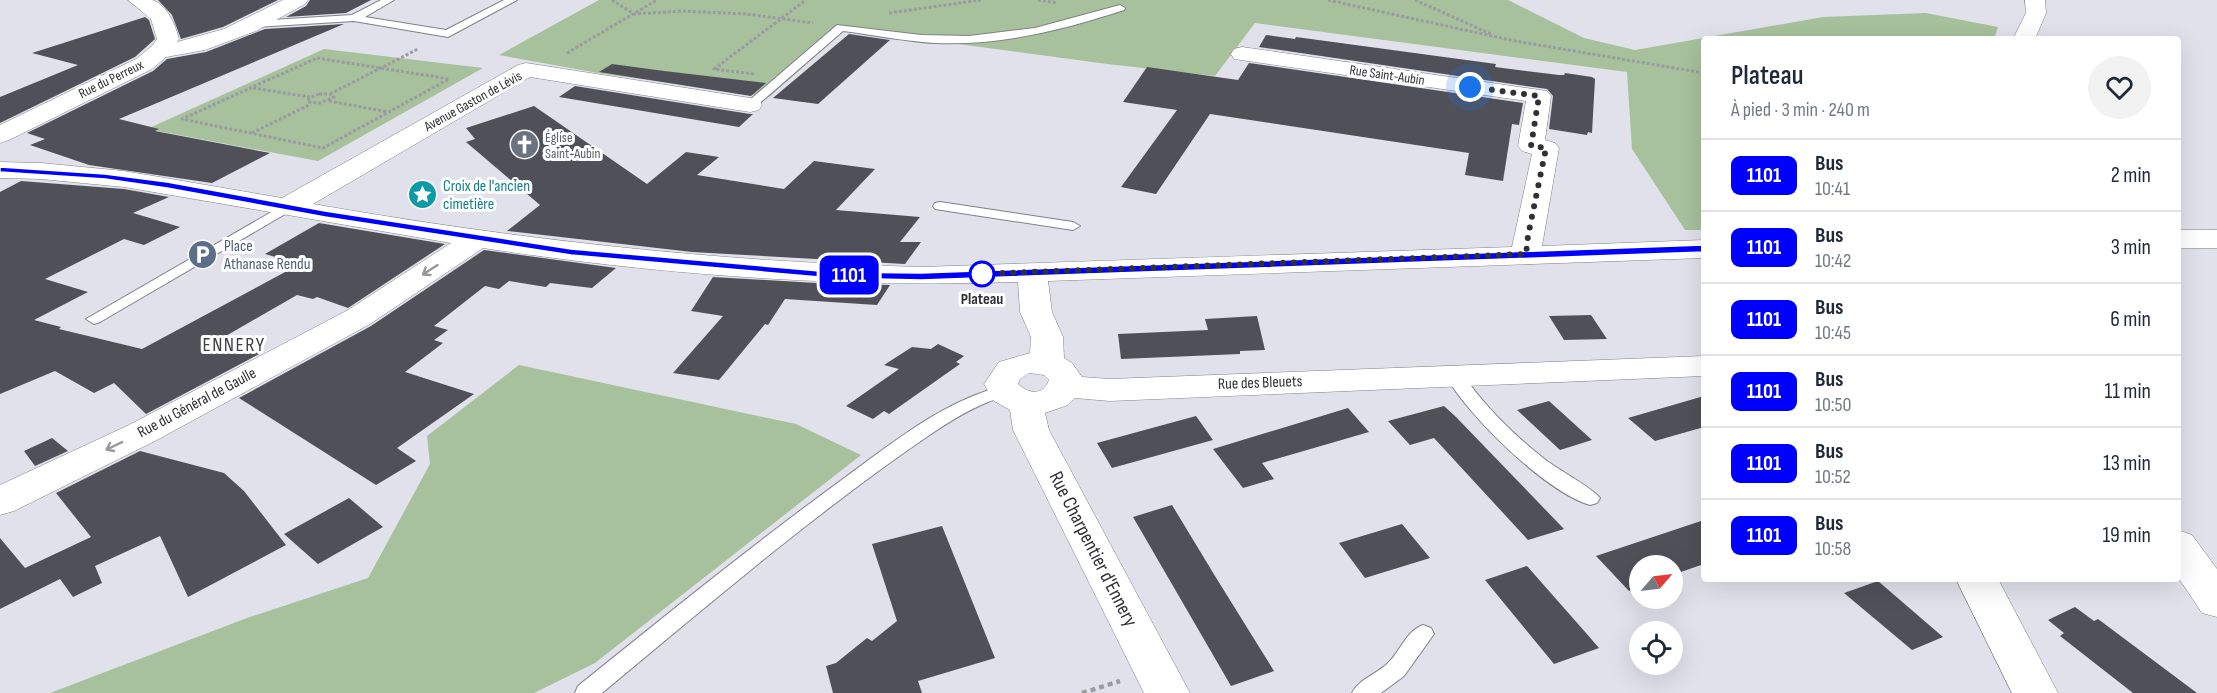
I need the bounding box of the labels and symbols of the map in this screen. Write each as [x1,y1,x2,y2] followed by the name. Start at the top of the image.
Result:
[76,56,147,102] street label: Rue du Perreux
[1348,61,1426,89] street label: Rue Saint-Aubin
[420,67,525,135] street label: Avenue Gaston de Lévis
[1455,72,1485,102] your location
[508,129,540,161] church icon: Église Saint-Aubin
[545,129,600,162] place label: Église Saint-Aubin
[443,177,530,214] place label: Croix de l'ancien cimetière
[406,179,438,211] place icon: Croix de l'ancien cimetière
[223,237,310,274] place label: Place Athanase Rendu
[187,239,219,271] parking icon: Place Athanase Rendu
[807,256,891,294] line badge: 1101
[969,261,995,287] marker: Plateau
[422,263,439,276] one-way arrow
[961,290,1003,309] place label: Plateau
[202,333,266,357] district label: ENNERY
[134,364,260,442] street label: Rue du Général de Gaulle
[1217,372,1303,394] street label: Rue des Bleuets
[105,441,123,453] one-way arrow
[1044,467,1143,631] street label: Rue Charpentier d'Ennery
[1629,555,1683,609] north arrow

